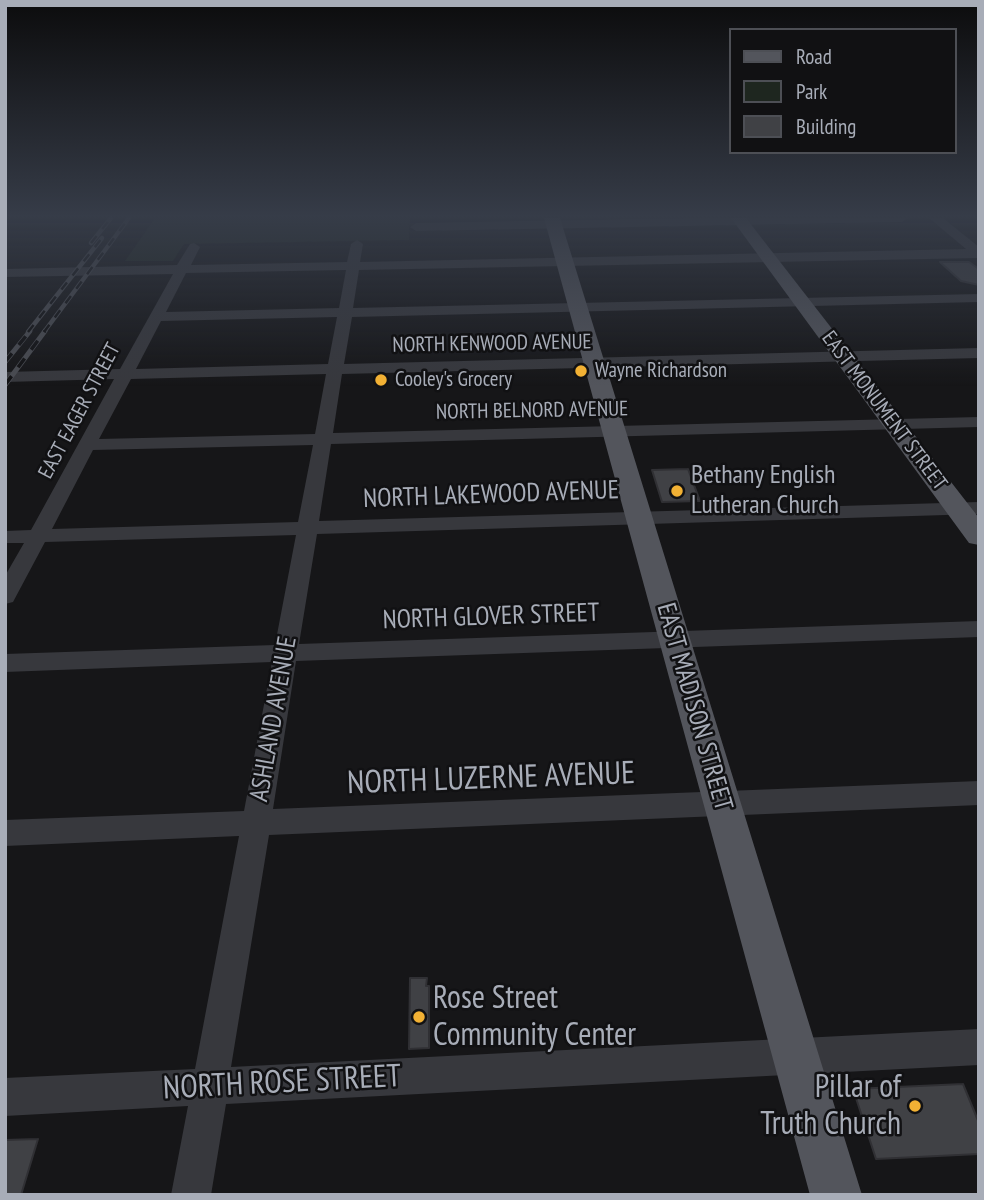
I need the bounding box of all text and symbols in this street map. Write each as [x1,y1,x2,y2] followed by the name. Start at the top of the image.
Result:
[729,28,956,154] legend
[796,43,832,70] text: Road
[796,78,827,105] text: Park
[796,113,856,140] text: Building
[816,327,952,495] street label: EAST MONUMENT STREET
[392,330,592,358] street label: NORTH KENWOOD AVENUE
[34,339,126,483] street label: EAST EAGER STREET
[595,358,727,384] place label: Wayne Richardson
[573,363,589,379] marker: Wayne Richardson
[395,367,512,393] place label: Cooley's Grocery
[373,372,389,388] marker: Cooley's Grocery
[436,397,628,425] street label: NORTH BELNORD AVENUE
[691,460,839,522] place label: Bethany English Lutheran Church
[363,475,619,515] street label: NORTH LAKEWOOD AVENUE
[669,483,685,499] marker: Bethany English Lutheran Church
[382,598,600,636] street label: NORTH GLOVER STREET
[649,600,739,814] street label: EAST MADISON STREET
[244,634,304,804] street label: ASHLAND AVENUE
[347,755,635,803] street label: NORTH LUZERNE AVENUE
[433,980,636,1055] place label: Rose Street Community Center
[411,1009,427,1025] marker: Rose Street Community Center
[162,1058,402,1108] street label: NORTH ROSE STREET
[760,1069,901,1144] place label: Pillar of Truth Church
[907,1098,923,1114] marker: Pillar of Truth Church

